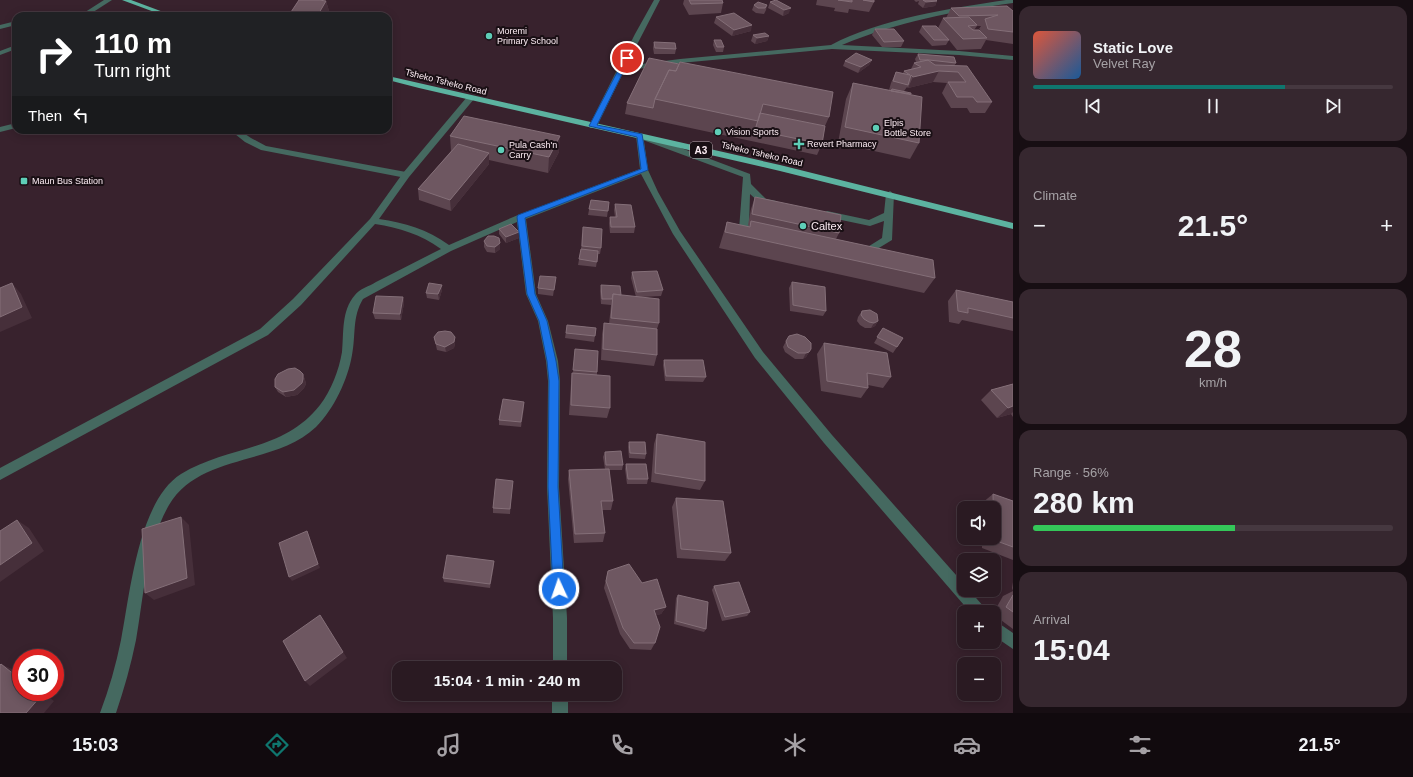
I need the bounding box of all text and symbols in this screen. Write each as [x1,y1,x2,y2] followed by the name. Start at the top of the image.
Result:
[497,26,558,46] place label: Moremi Primary School
[28,28,80,80] icon: right
[94,28,172,59] text: 110 m
[484,31,494,41] marker: Moremi Primary School
[1093,39,1173,56] text: Static Love
[610,41,644,75] pin
[616,47,638,69] icon: arrive
[1093,56,1155,71] text: Velvet Ray
[94,61,170,81] text: Turn right
[404,67,488,97] street label: Tsheko Tsheko Road
[1082,95,1104,117] icon: previous
[1202,95,1224,117] icon: pause
[1322,95,1344,117] icon: next
[70,104,92,126] icon: left
[28,107,62,124] text: Then
[884,118,931,138] place label: Elpis Bottle Store
[871,123,881,133] marker: Elpis Bottle Store
[713,127,723,137] marker: Vision Sports
[726,127,779,137] place label: Vision Sports
[794,139,804,149] marker: Revert Pharmacy
[807,139,877,149] place label: Revert Pharmacy
[509,140,557,160] place label: Pula Cash'n Carry
[720,140,804,168] street label: Tsheko Tsheko Road
[690,142,712,158] road number: A3
[496,145,506,155] marker: Pula Cash'n Carry
[19,176,29,186] marker: Maun Bus Station
[32,176,103,186] place label: Maun Bus Station
[1033,188,1077,203] text: Climate
[1178,209,1248,242] text: 21.5°
[1033,213,1046,238] text: −
[1380,213,1393,238] text: +
[811,220,843,232] place label: Caltex
[798,221,808,231] marker: Caltex
[1184,320,1242,378] text: 28
[1199,375,1227,390] text: km/h
[1033,465,1109,480] text: Range · 56%
[1033,486,1135,519] text: 280 km
[957,501,1001,701] map controls
[957,501,1001,545] button: sound
[957,553,1001,597] button: layers
[538,568,580,610] position arrow
[957,605,1001,649] button: +
[1033,612,1070,627] text: Arrival
[1033,633,1110,666] text: 15:04
[12,649,64,701] speed limit sign: 30
[957,657,1001,701] button: −
[434,672,580,689] text: 15:04 · 1 min · 240 m
[263,731,291,759] icon: directions
[435,731,463,759] icon: music
[608,731,636,759] icon: phone
[781,731,809,759] icon: climate
[953,731,981,759] icon: car
[1126,731,1154,759] icon: filters
[72,735,118,755] text: 15:03
[1298,735,1341,755] text: 21.5°

